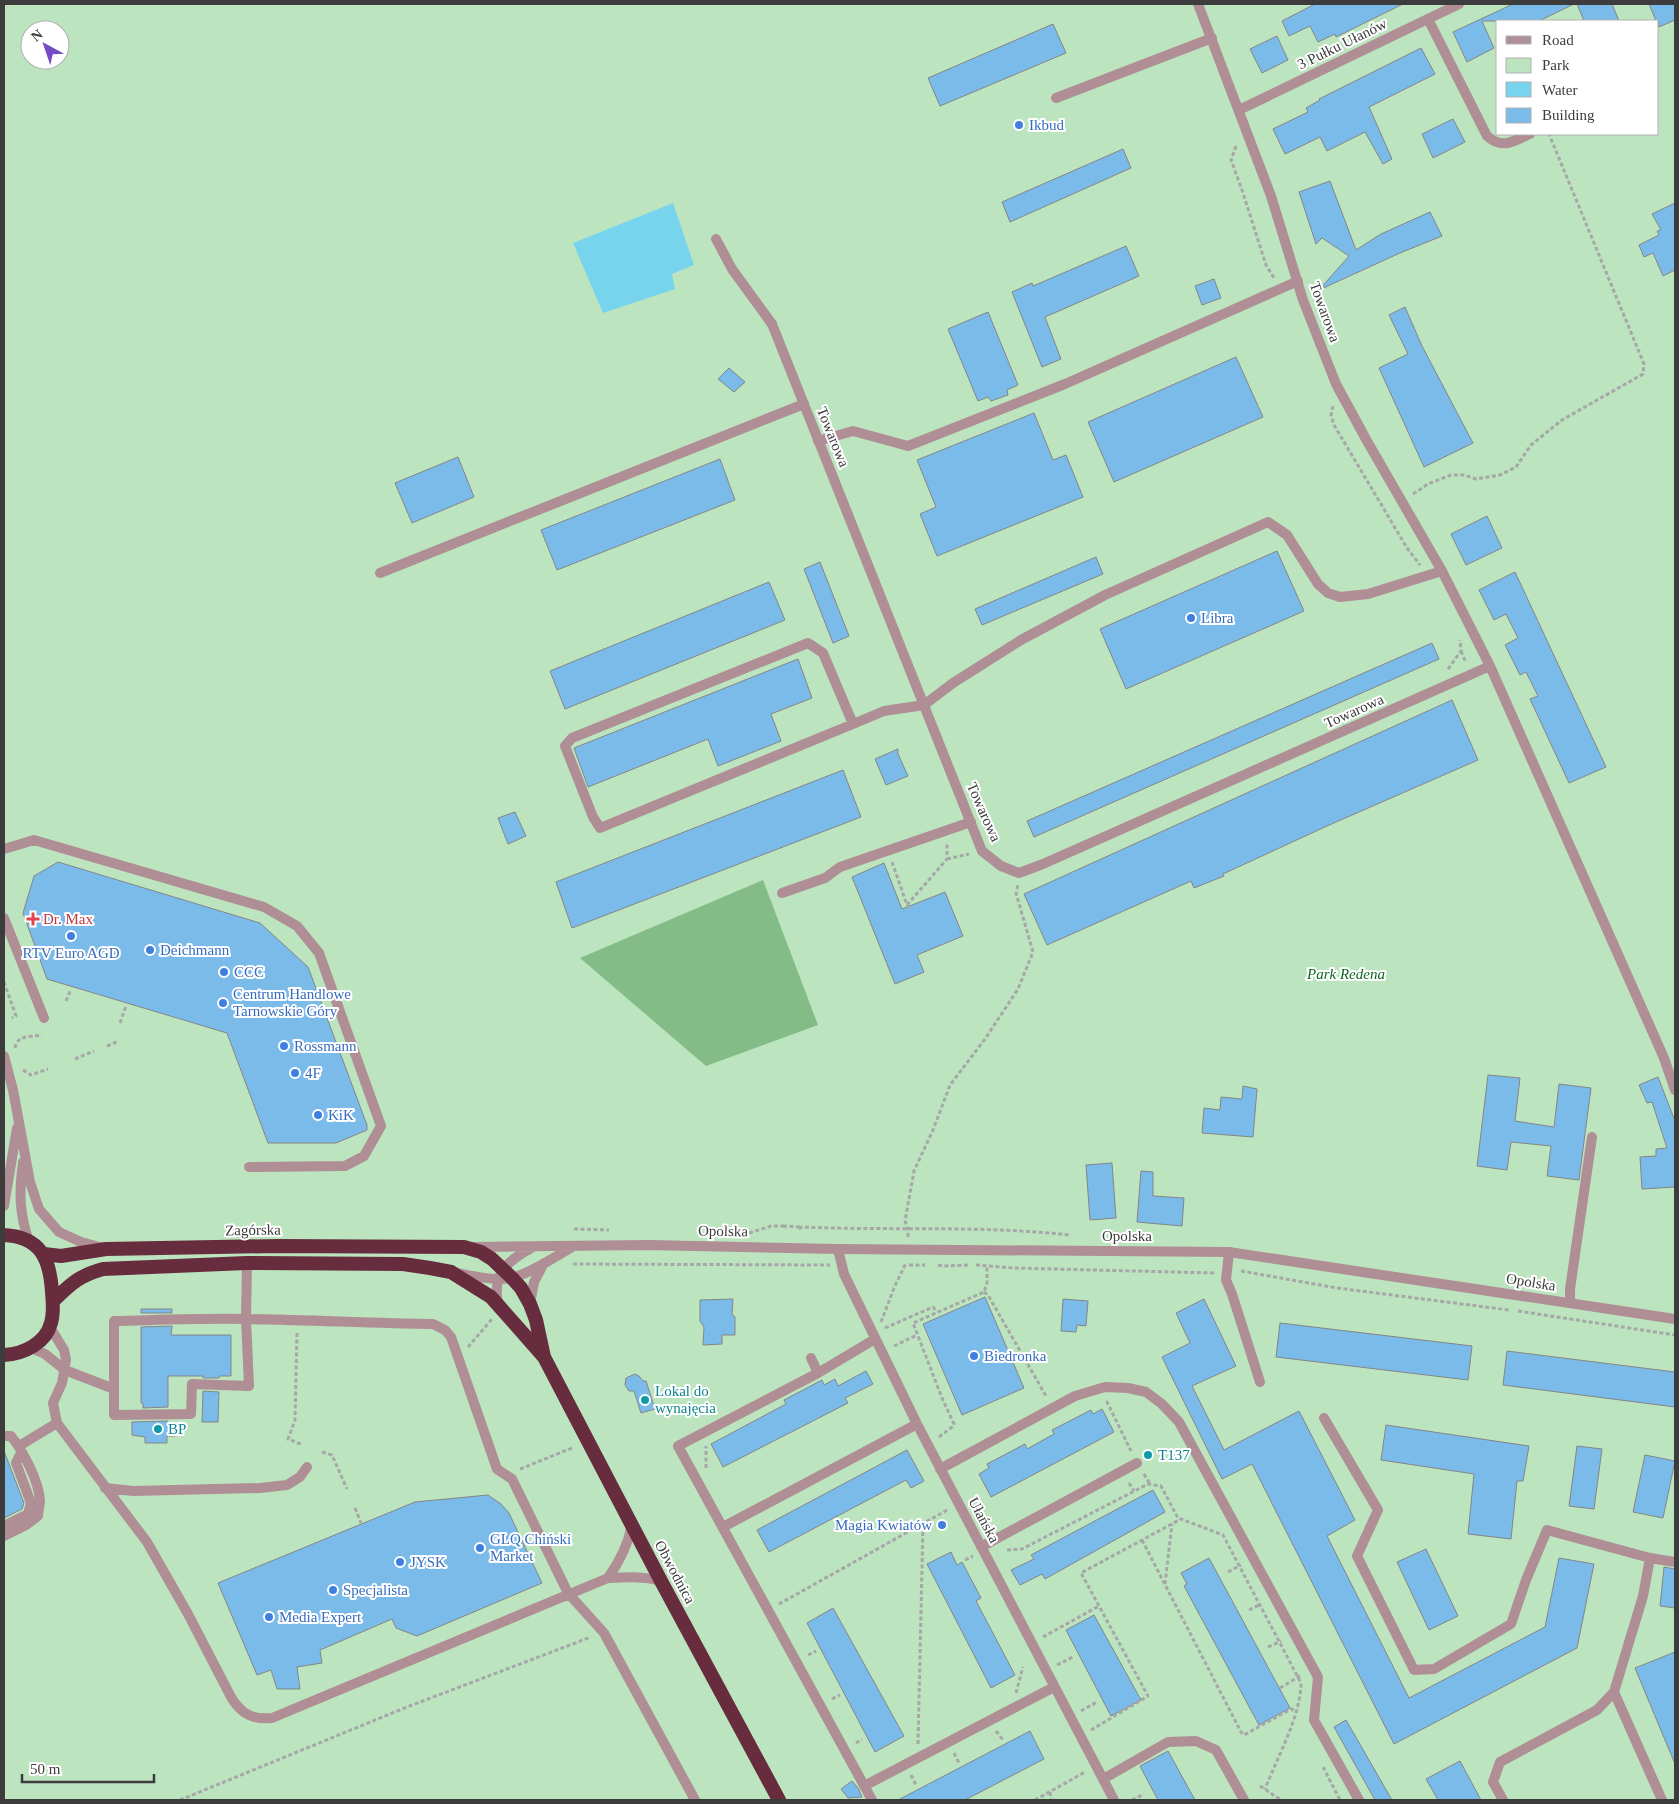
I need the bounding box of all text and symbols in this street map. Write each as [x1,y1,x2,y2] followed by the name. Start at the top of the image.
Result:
[1295,15,1389,73] street label: 3 Pułku Ułanów
[20,20,70,70] north arrow
[1496,20,1659,135] legend
[28,26,46,44] text: N
[1542,32,1574,48] text: Road
[1542,57,1570,73] text: Park
[1542,82,1577,98] text: Water
[1542,107,1595,123] text: Building
[1029,117,1064,133] place label: Ikbud
[1013,119,1025,131] marker: Ikbud
[1307,280,1343,345] street label: Towarowa
[814,405,852,470] street label: Towarowa
[1201,610,1234,626] place label: Libra
[1185,612,1197,624] marker: Libra
[1322,691,1386,731] street label: Towarowa
[964,780,1004,844] street label: Towarowa
[43,911,93,927] place label: Dr. Max
[27,913,39,925] marker: Dr. Max
[65,930,77,942] marker: RTV Euro AGD
[160,942,230,958] place label: Deichmann
[144,944,156,956] marker: Deichmann
[22,945,120,961] place label: RTV Euro AGD
[234,964,264,980] place label: CCC
[218,966,230,978] marker: CCC
[1306,966,1385,982] park label: Park Redena
[233,986,351,1019] place label: Centrum Handlowe Tarnowskie Góry
[217,997,229,1009] marker: Centrum Handlowe Tarnowskie Góry
[294,1038,357,1054] place label: Rossmann
[278,1040,290,1052] marker: Rossmann
[305,1065,321,1081] place label: 4F
[289,1067,301,1079] marker: 4F
[328,1107,354,1123] place label: KiK
[312,1109,324,1121] marker: KiK
[225,1222,281,1238] street label: Zagórska
[698,1223,748,1239] street label: Opolska
[1102,1228,1152,1244] street label: Opolska
[1505,1270,1557,1294] street label: Opolska
[984,1348,1047,1364] place label: Biedronka
[968,1350,980,1362] marker: Biedronka
[655,1383,716,1416] place label: Lokal do wynajęcia
[639,1394,651,1406] marker: Lokal do wynajęcia
[168,1421,186,1437] place label: BP
[152,1423,164,1435] marker: BP
[1158,1447,1190,1463] place label: T137
[1142,1449,1154,1461] marker: T137
[965,1495,1003,1546] street label: Ułańska
[835,1517,932,1533] place label: Magia Kwiatów
[936,1519,948,1531] marker: Magia Kwiatów
[490,1531,571,1564] place label: GLQ Chiński Market
[652,1538,698,1607] street label: Obwodnica
[474,1542,486,1554] marker: GLQ Chiński Market
[410,1554,446,1570] place label: JYSK
[394,1556,406,1568] marker: JYSK
[343,1582,408,1598] place label: Specjalista
[327,1584,339,1596] marker: Specjalista
[279,1609,362,1625] place label: Media Expert
[263,1611,275,1623] marker: Media Expert
[22,1752,155,1784] scale bar
[30,1761,61,1777] text: 50 m

